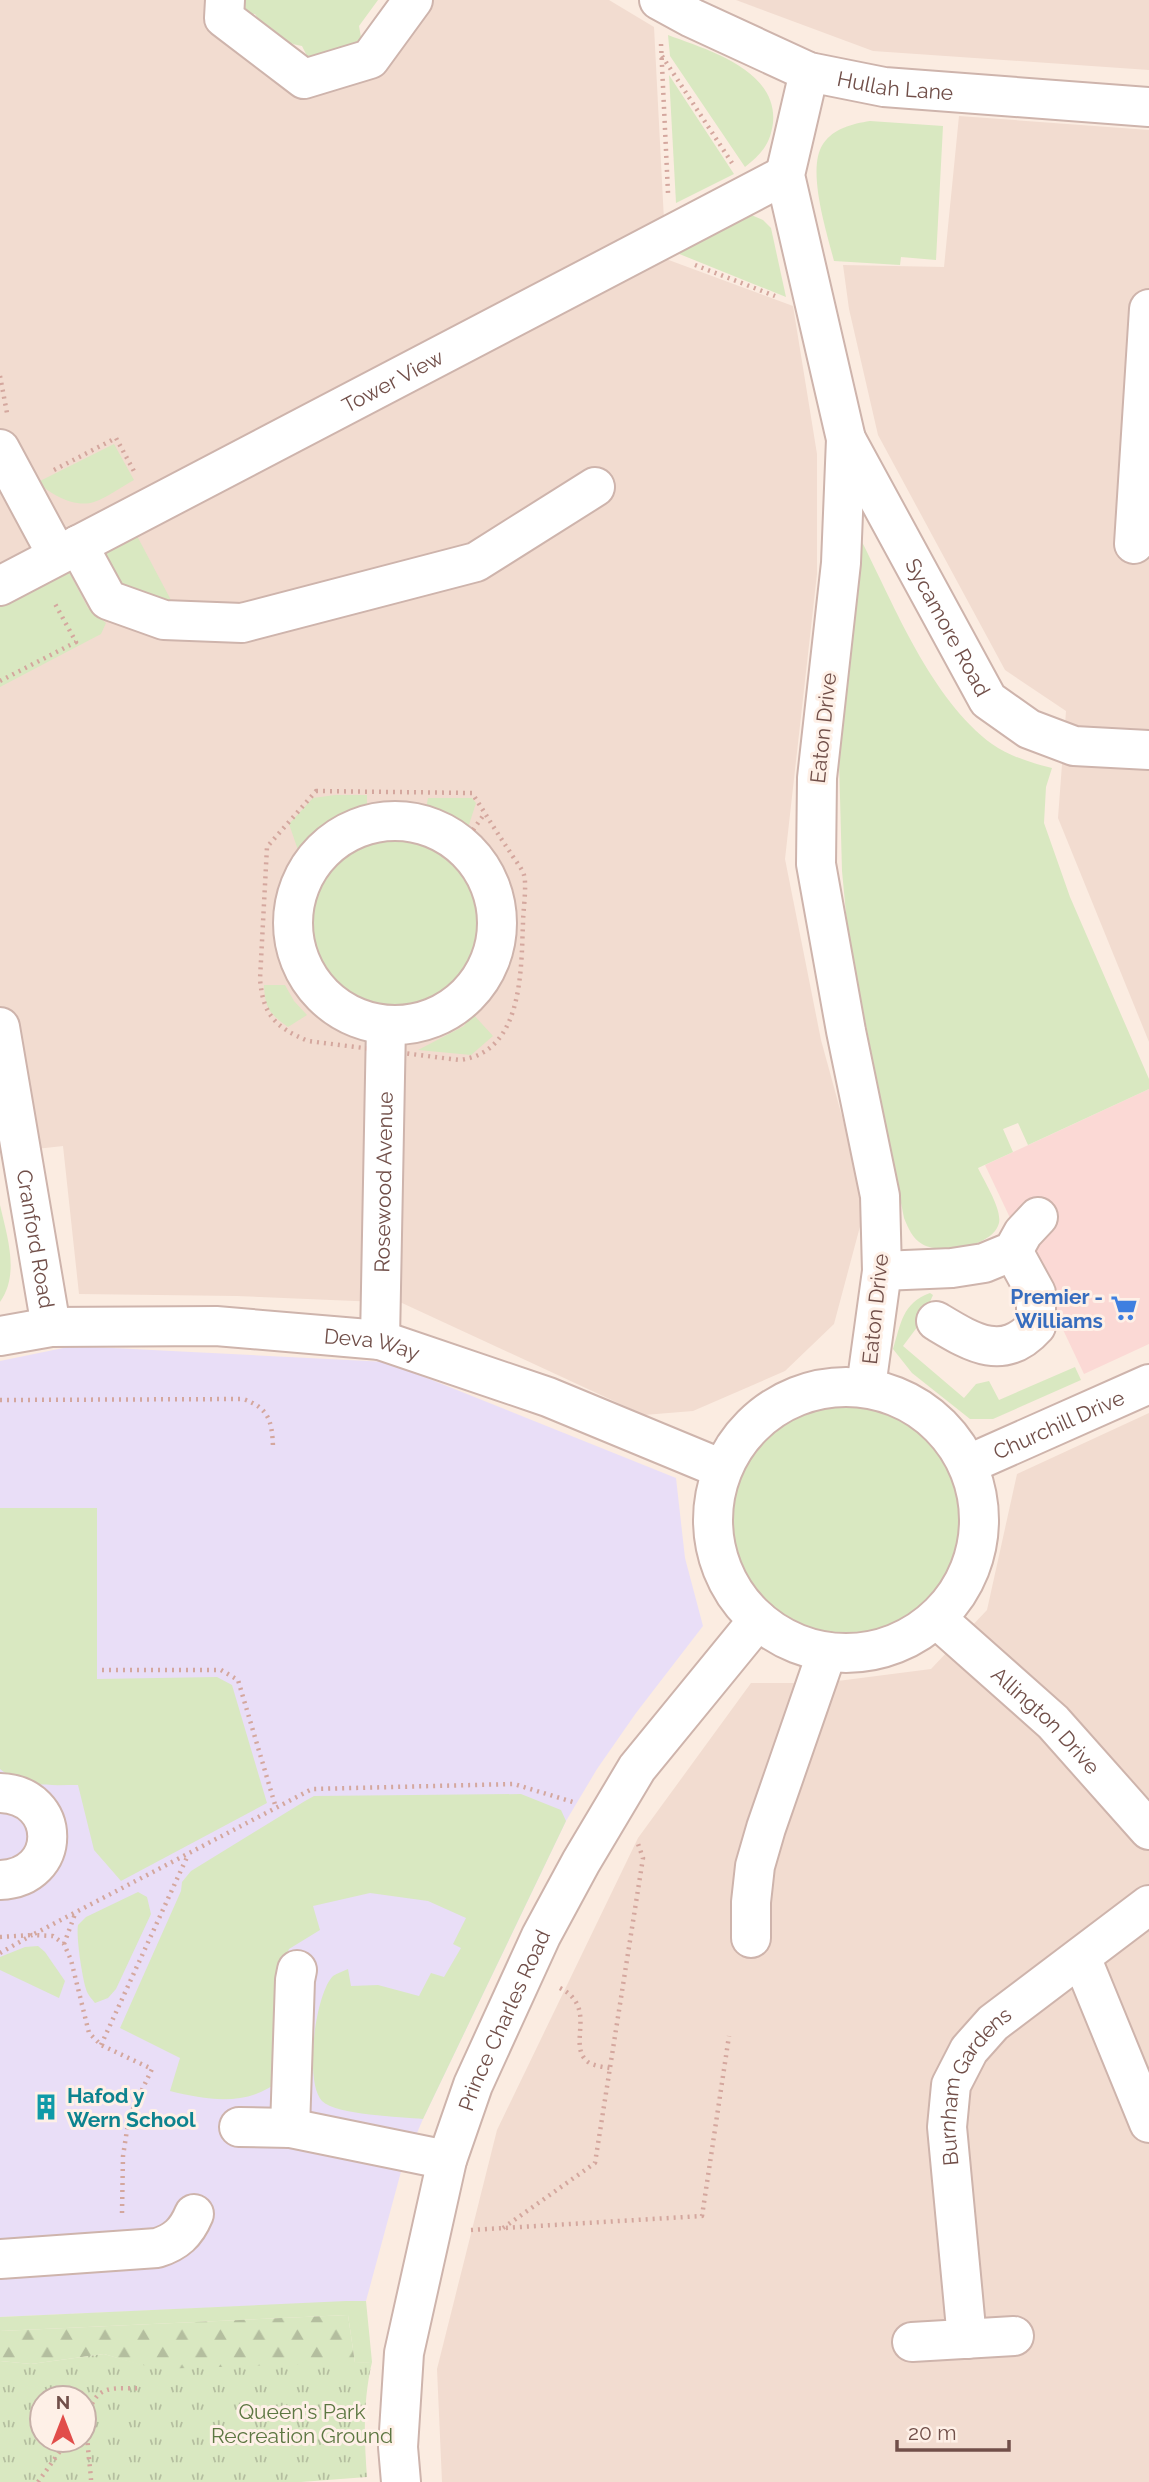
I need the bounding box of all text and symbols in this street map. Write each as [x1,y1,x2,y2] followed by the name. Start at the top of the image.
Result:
[835,65,954,105] street label: Hullah Lane
[337,344,447,417] street label: Tower View
[901,554,996,700] street label: Sycamore Road
[805,671,841,785] street label: Eaton Drive
[369,1091,397,1273] street label: Rosewood Avenue
[12,1168,60,1310] street label: Cranford Road
[857,1252,893,1366] street label: Eaton Drive
[1010,1284,1103,1333] place label: Premier - Williams
[1109,1293,1139,1323] supermarket icon: Premier - Williams
[323,1323,423,1365] street label: Deva Way
[989,1384,1128,1464] street label: Churchill Drive
[987,1661,1106,1779] street label: Allington Drive
[453,1926,555,2114] street label: Prince Charles Road
[934,2001,1016,2167] street label: Burnham Gardens
[67,2083,196,2132] place label: Hafod y Wern School
[31,2092,61,2122] building icon: Hafod y Wern School
[28,2384,98,2454] north arrow
[56,2391,70,2413] text: N
[211,2399,393,2448] park label: Queen's Park Recreation Ground
[897,2408,1009,2452] scale bar
[908,2420,956,2445] text: 20 m

